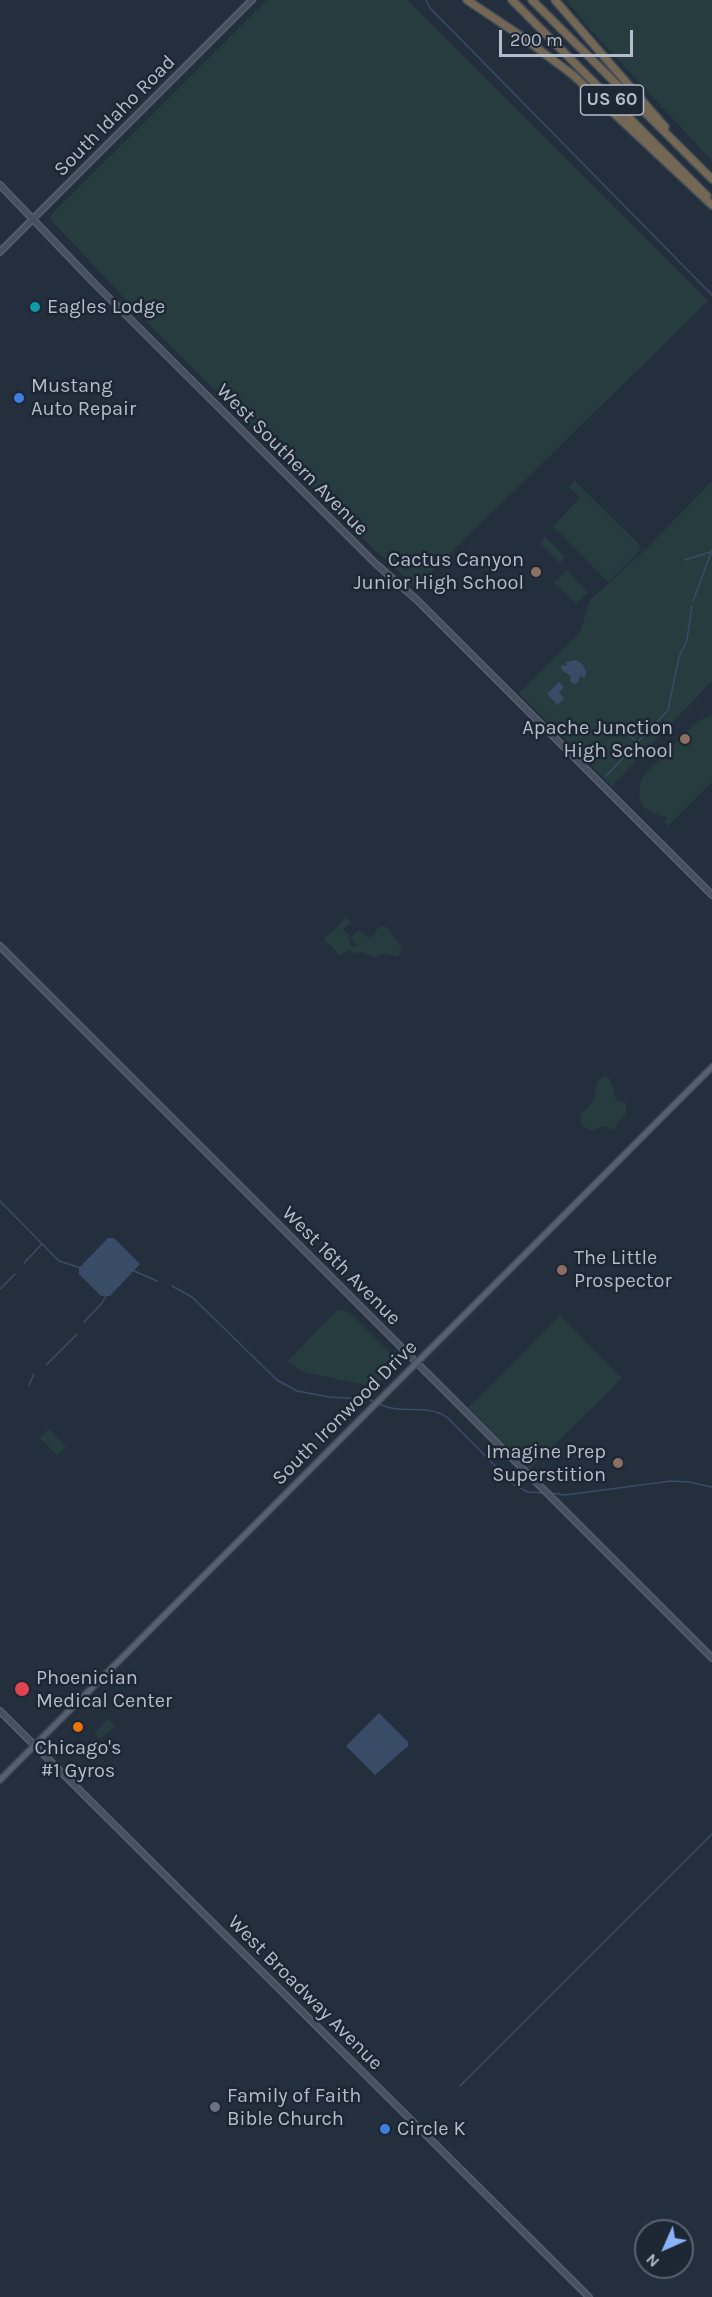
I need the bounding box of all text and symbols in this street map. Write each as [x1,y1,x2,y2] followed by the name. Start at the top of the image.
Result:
[502,18,636,56] scale bar
[510,29,563,51] text: 200 m
[49,50,181,182] street label: South Idaho Road
[580,85,644,115] road number: US 60
[47,295,165,319] place label: Eagles Lodge
[28,300,42,314] marker: Eagles Lodge
[31,374,136,421] place label: Mustang Auto Repair
[211,379,373,541] street label: West Southern Avenue
[12,391,26,405] marker: Mustang Auto Repair
[354,548,524,595] place label: Cactus Canyon Junior High School
[529,565,543,579] marker: Cactus Canyon Junior High School
[522,716,673,763] place label: Apache Junction High School
[678,732,692,746] marker: Apache Junction High School
[276,1201,406,1331] street label: West 16th Avenue
[574,1246,672,1293] place label: The Little Prospector
[555,1263,569,1277] marker: The Little Prospector
[268,1336,422,1490] street label: South Ironwood Drive
[486,1440,606,1487] place label: Imagine Prep Superstition
[611,1456,625,1470] marker: Imagine Prep Superstition
[36,1666,172,1713] place label: Phoenician Medical Center
[13,1680,31,1698] marker: Phoenician Medical Center
[71,1720,85,1734] marker: Chicago's #1 Gyros
[34,1736,122,1783] place label: Chicago's #1 Gyros
[223,1911,387,2075] street label: West Broadway Avenue
[227,2084,361,2131] place label: Family of Faith Bible Church
[208,2100,222,2114] marker: Family of Faith Bible Church
[397,2117,466,2141] place label: Circle K
[378,2122,392,2136] marker: Circle K
[634,2219,694,2279] north arrow
[642,2250,663,2271] text: N

